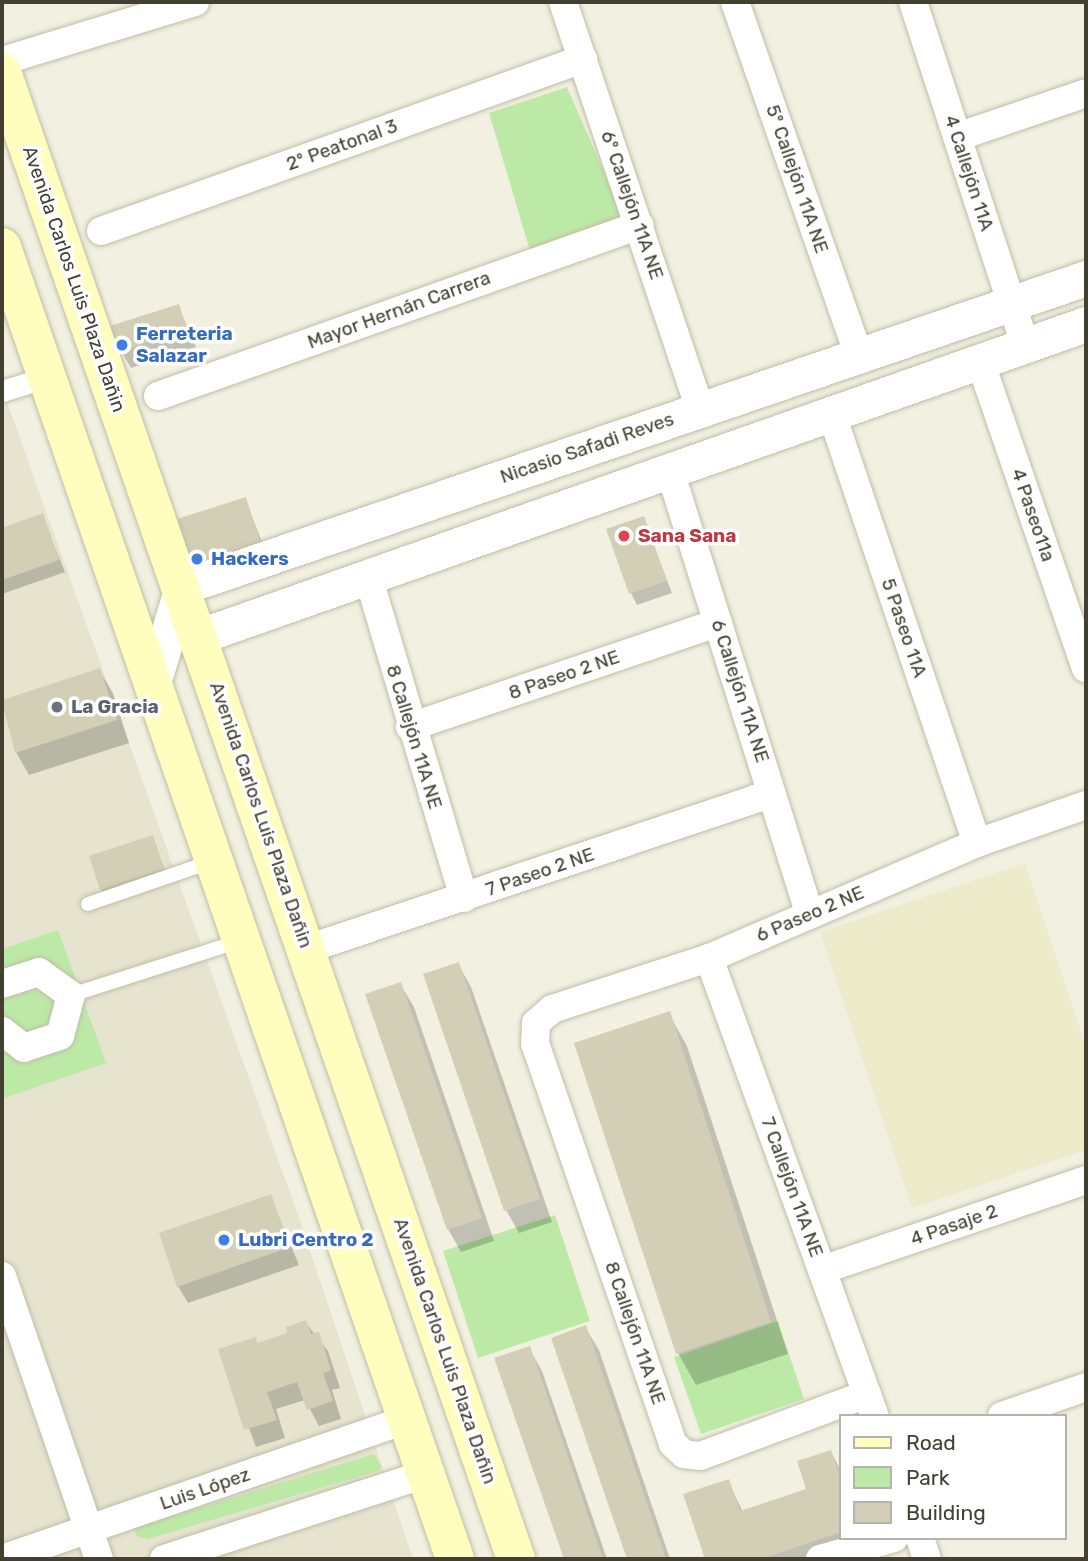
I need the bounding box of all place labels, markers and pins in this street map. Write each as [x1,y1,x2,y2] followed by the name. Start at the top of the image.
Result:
[136,323,233,367] place label: Ferreteria Salazar
[114,337,130,353] marker: Ferreteria Salazar
[638,525,737,547] place label: Sana Sana
[616,528,632,544] marker: Sana Sana
[211,548,289,570] place label: Hackers
[189,551,205,567] marker: Hackers
[71,696,159,718] place label: La Gracia
[49,699,65,715] marker: La Gracia
[238,1229,374,1251] place label: Lubri Centro 2
[216,1232,232,1248] marker: Lubri Centro 2

